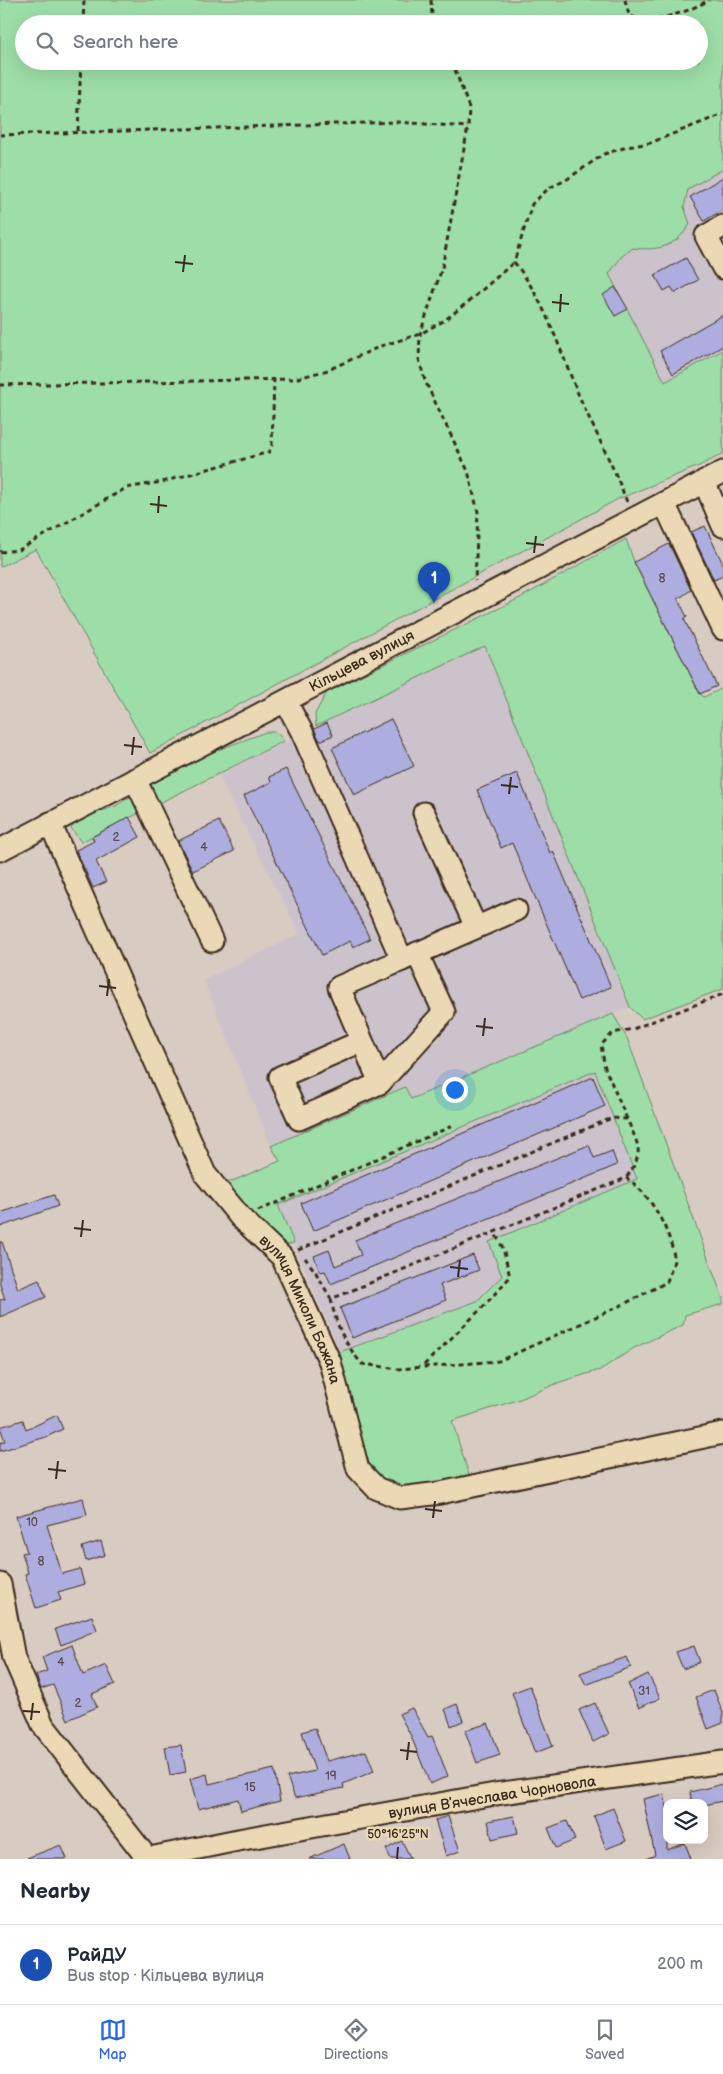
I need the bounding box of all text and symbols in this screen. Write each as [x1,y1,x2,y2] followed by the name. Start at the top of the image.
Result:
[15,15,708,70] search box
[33,29,61,57] icon: search
[73,31,178,54] text: Search here
[418,562,450,603] pin: 1
[659,571,666,586] house number: 8
[306,626,418,697] street label: Кільцева вулиця
[112,830,120,845] house number: 2
[200,840,208,855] house number: 4
[442,1077,468,1103] your location
[255,1231,344,1386] street label: вулиця Миколи Бажана
[26,1515,38,1530] house number: 10
[38,1554,45,1569] house number: 8
[57,1655,65,1670] house number: 4
[638,1684,650,1699] house number: 31
[74,1696,82,1711] house number: 2
[325,1769,337,1784] house number: 19
[387,1772,597,1823] street label: вулиця Вʼячеслава Чорновола
[244,1780,256,1795] house number: 15
[663,1799,708,1844] map controls
[663,1799,708,1844] button: layers
[367,1827,429,1842] text: 50°16'25"N
[20,1879,90,1904] text: Nearby
[67,1944,126,1967] text: РайДУ
[33,1955,39,1974] text: 1
[657,1955,703,1974] text: 200 m
[67,1967,264,1986] text: Bus stop · Кільцева вулиця
[99,2016,127,2063] tab: Map
[324,2016,388,2063] tab: Directions
[585,2016,624,2063] tab: Saved

